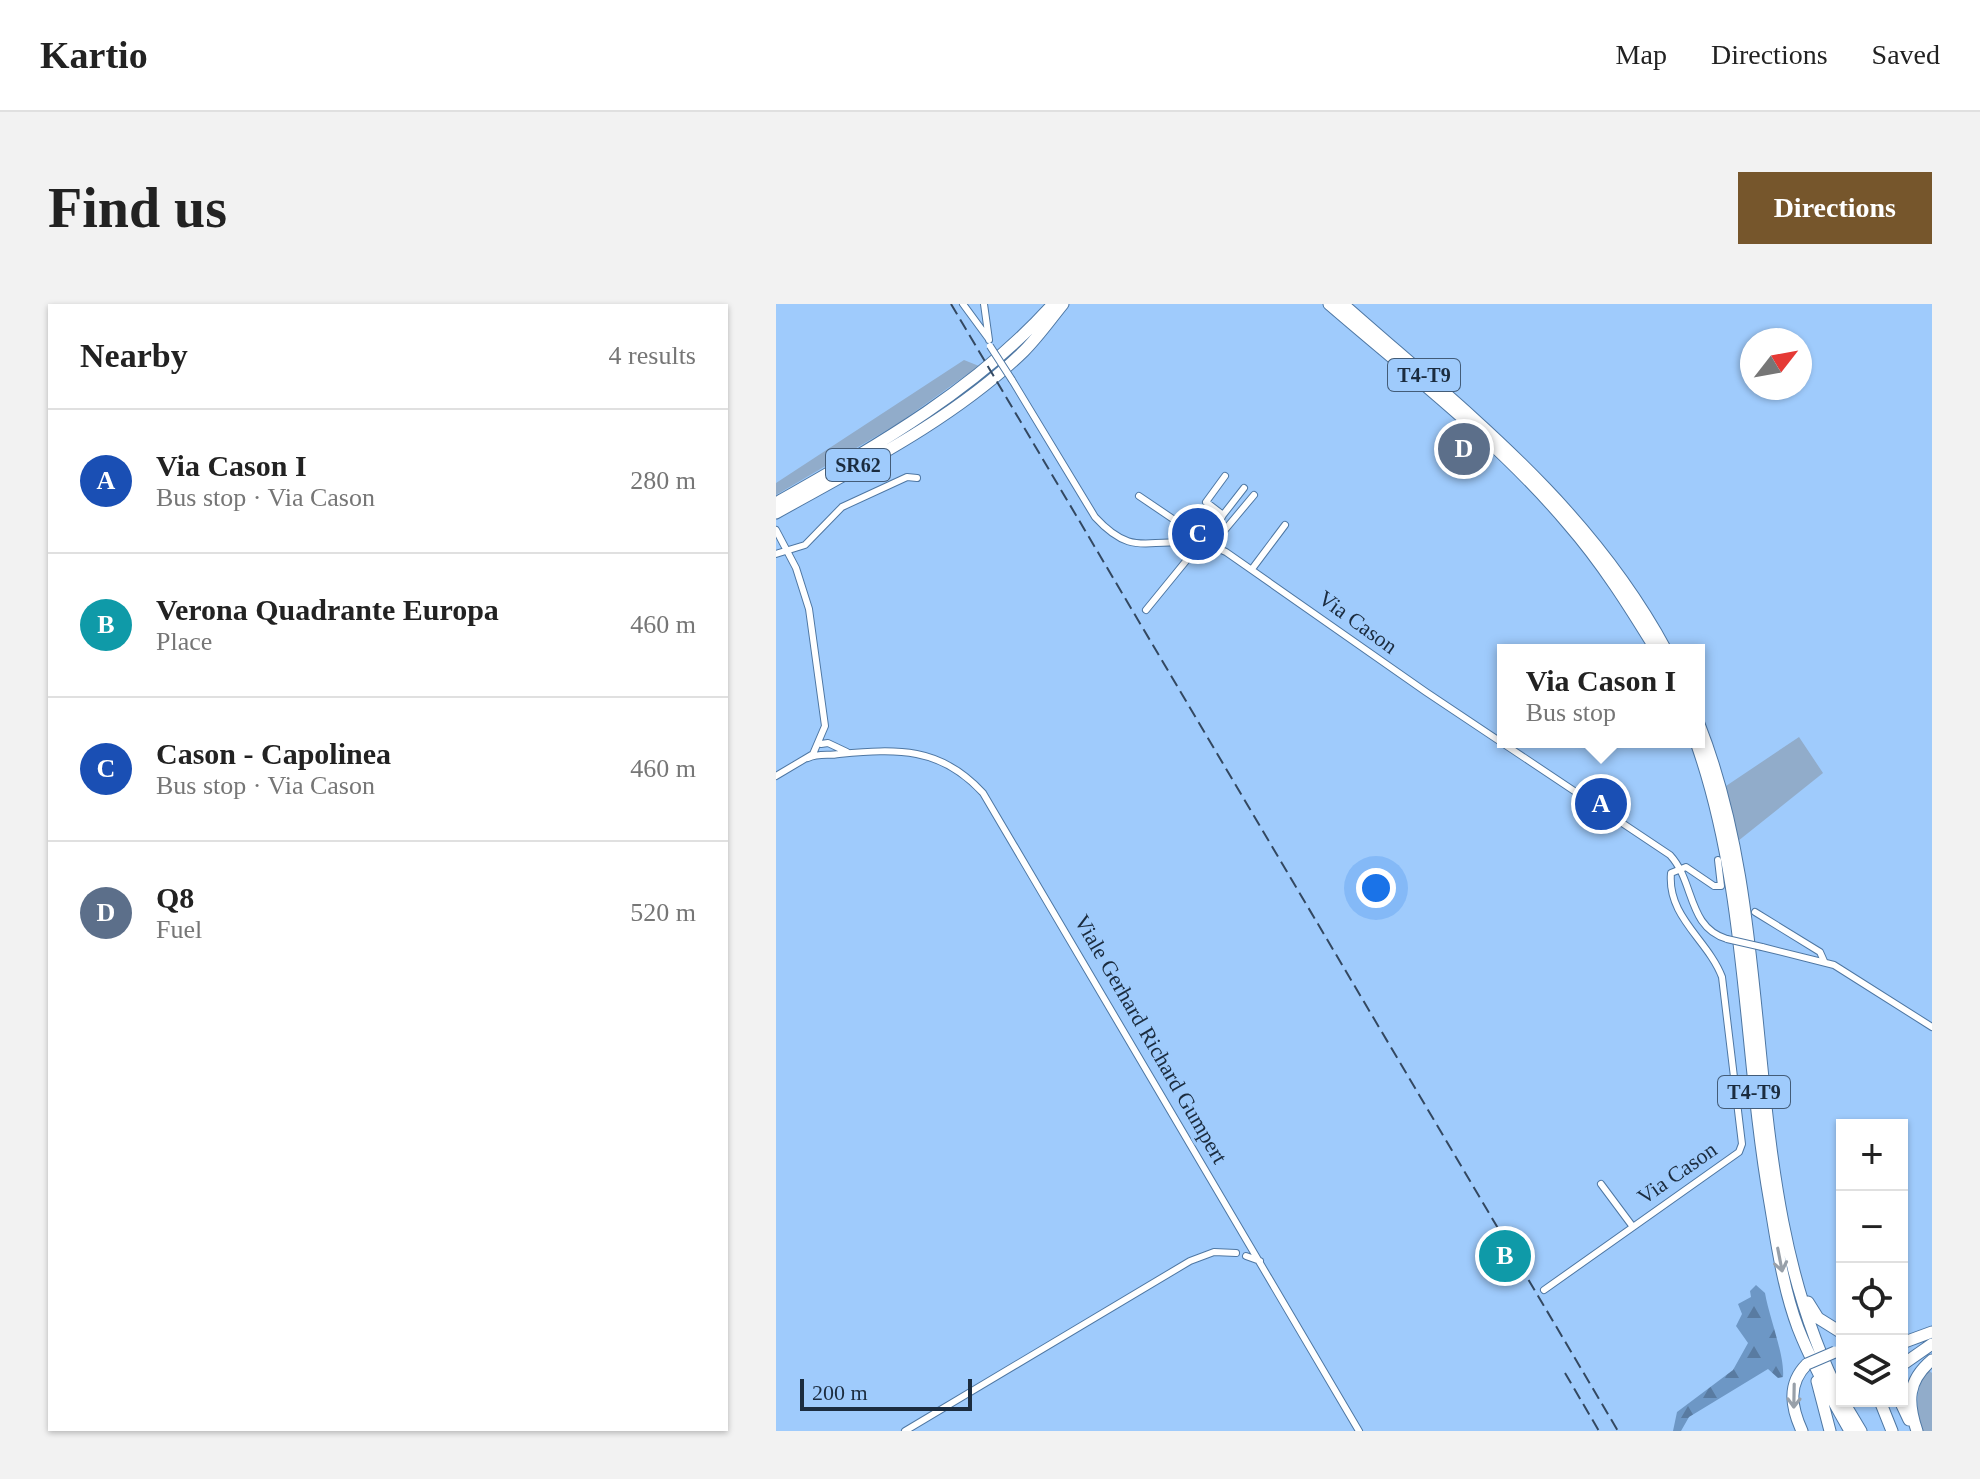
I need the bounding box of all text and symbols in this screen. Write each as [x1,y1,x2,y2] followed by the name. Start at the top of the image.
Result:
[40,34,148,76] text: Kartio
[1616,39,1667,70] text: Map
[1711,39,1828,70] text: Directions
[1872,39,1940,70] text: Saved
[1738,172,1932,244] button: Directions
[48,177,227,239] text: Find us
[1740,328,1812,400] north arrow
[80,337,188,374] text: Nearby
[609,341,696,370] text: 4 results
[1388,359,1460,391] road number: T4-T9
[1438,419,1490,479] pin: D
[156,449,307,482] text: Via Cason I
[826,449,890,481] road number: SR62
[97,466,115,495] text: A
[630,466,696,495] text: 280 m
[156,483,375,512] text: Bus stop · Via Cason
[1172,504,1224,564] pin: C
[1314,585,1402,659] street label: Via Cason
[156,593,499,626] text: Verona Quadrante Europa
[97,610,115,639] text: B
[630,610,696,639] text: 460 m
[156,627,212,656] text: Place
[1497,644,1705,748] popup
[1526,664,1676,697] text: Via Cason I
[1526,698,1616,727] text: Bus stop
[156,737,391,770] text: Cason - Capolinea
[97,754,115,783] text: C
[630,754,696,783] text: 460 m
[156,771,375,800] text: Bus stop · Via Cason
[1575,774,1627,834] pin: A
[1356,868,1396,908] your location
[156,881,194,914] text: Q8
[97,898,115,927] text: D
[630,898,696,927] text: 520 m
[1069,910,1233,1168] street label: Viale Gerhard Richard Gumpert
[156,915,202,944] text: Fuel
[1718,1076,1790,1108] road number: T4-T9
[1836,1119,1908,1407] map controls
[1836,1119,1908,1191] button: +
[1633,1137,1721,1209] street label: Via Cason
[1836,1191,1908,1263] button: −
[1479,1226,1531,1286] pin: B
[1774,1247,1789,1272] one-way arrow
[1836,1263,1908,1335] button: locate
[1836,1335,1908,1407] button: layers
[800,1375,972,1411] scale bar
[812,1380,868,1405] text: 200 m
[1786,1383,1802,1409] one-way arrow

